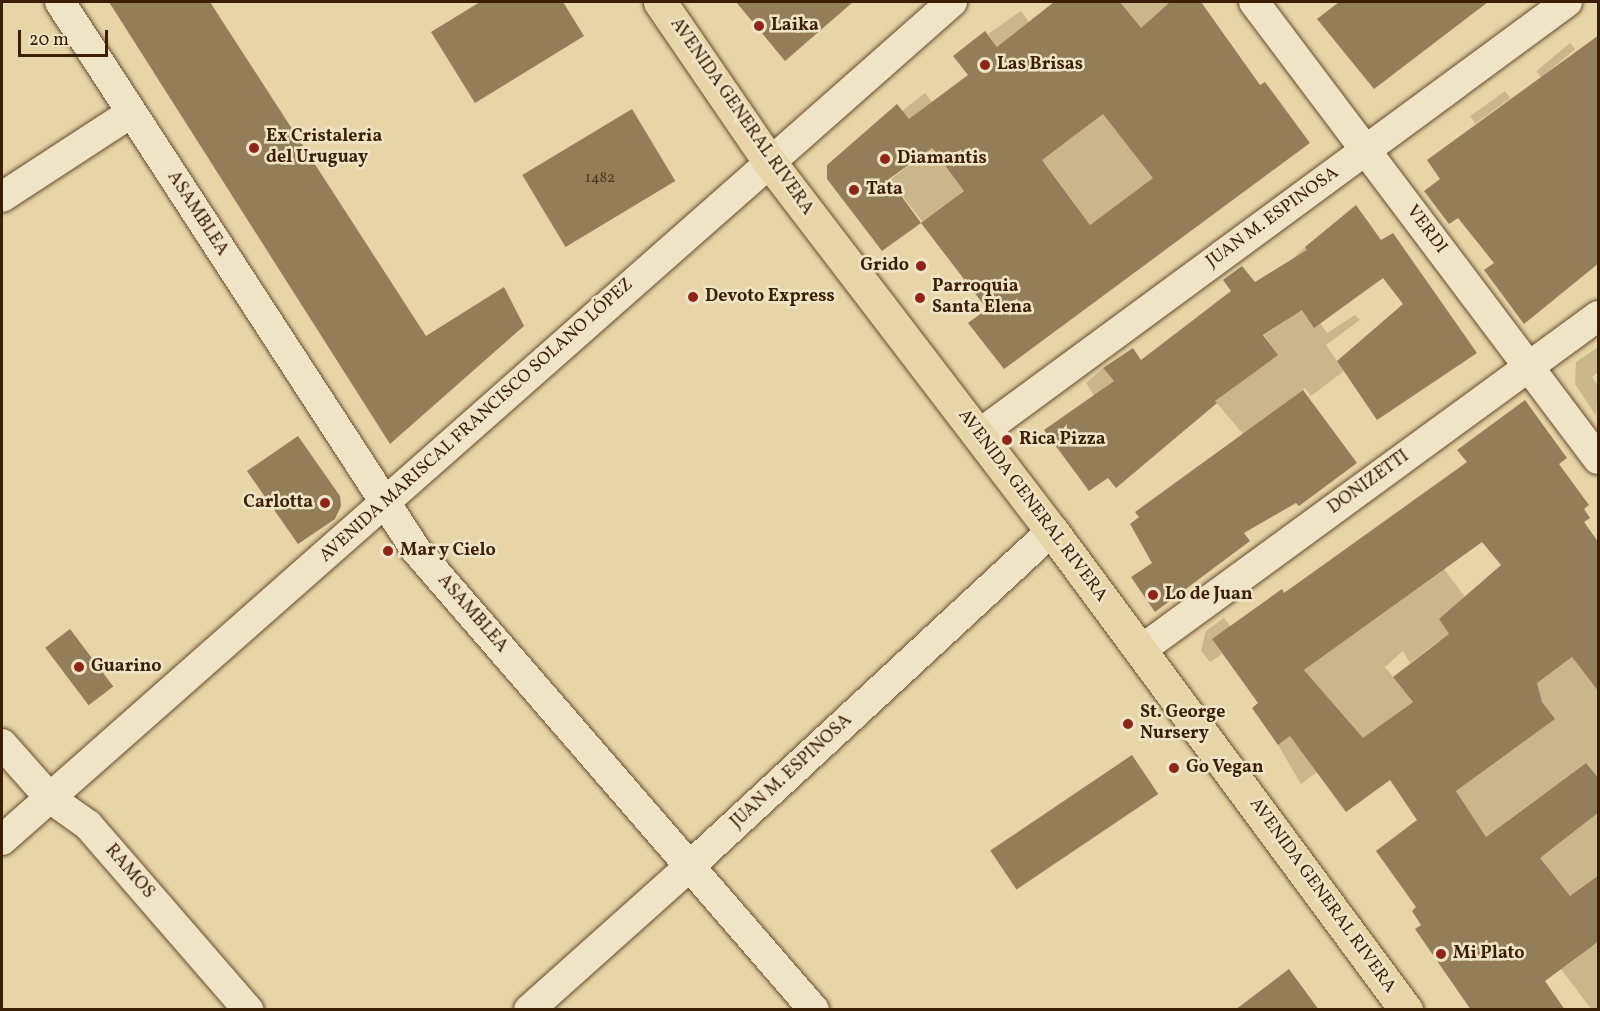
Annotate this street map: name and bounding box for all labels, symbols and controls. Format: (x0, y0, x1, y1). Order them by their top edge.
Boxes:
street label: AVENIDA GENERAL RIVERA (665, 14, 817, 220)
place label: Laika (771, 15, 819, 37)
scale bar (21, 18, 111, 56)
marker: Laika (752, 19, 766, 33)
text: 20 m (29, 28, 69, 53)
place label: Las Brisas (997, 54, 1083, 76)
marker: Las Brisas (978, 58, 992, 72)
place label: Ex Cristaleria del Uruguay (266, 127, 382, 170)
marker: Ex Cristaleria del Uruguay (247, 141, 261, 155)
place label: Diamantis (897, 148, 987, 170)
marker: Diamantis (878, 152, 892, 166)
street label: JUAN M. ESPINOSA (1203, 163, 1343, 273)
street label: ASAMBLEA (162, 168, 232, 260)
house number: 1482 (585, 170, 615, 188)
place label: Tata (866, 179, 903, 201)
marker: Tata (847, 183, 861, 197)
street label: VERDI (1401, 202, 1451, 258)
place label: Grido (860, 255, 909, 277)
marker: Grido (914, 259, 928, 273)
street label: AVENIDA MARISCAL FRANCISCO SOLANO LÓPEZ (316, 274, 638, 568)
place label: Parroquia Santa Elena (932, 277, 1032, 320)
place label: Devoto Express (705, 286, 835, 308)
marker: Devoto Express (686, 290, 700, 304)
marker: Parroquia Santa Elena (913, 291, 927, 305)
street label: AVENIDA GENERAL RIVERA (952, 405, 1112, 607)
place label: Rica Pizza (1019, 429, 1106, 451)
marker: Rica Pizza (1000, 433, 1014, 447)
street label: DONIZETTI (1324, 446, 1414, 520)
place label: Carlotta (243, 492, 313, 514)
marker: Carlotta (318, 496, 332, 510)
place label: Mar y Cielo (400, 540, 496, 562)
marker: Mar y Cielo (381, 544, 395, 558)
street label: ASAMBLEA (432, 570, 512, 658)
place label: Lo de Juan (1165, 584, 1253, 606)
marker: Lo de Juan (1146, 588, 1160, 602)
place label: Guarino (91, 656, 161, 678)
marker: Guarino (72, 660, 86, 674)
place label: St. George Nursery (1140, 703, 1225, 746)
street label: JUAN M. ESPINOSA (727, 710, 857, 834)
marker: St. George Nursery (1121, 717, 1135, 731)
place label: Go Vegan (1186, 757, 1264, 779)
marker: Go Vegan (1167, 761, 1181, 775)
street label: AVENIDA GENERAL RIVERA (1244, 794, 1400, 998)
street label: RAMOS (100, 840, 158, 904)
place label: Mi Plato (1453, 943, 1525, 965)
marker: Mi Plato (1434, 947, 1448, 961)

